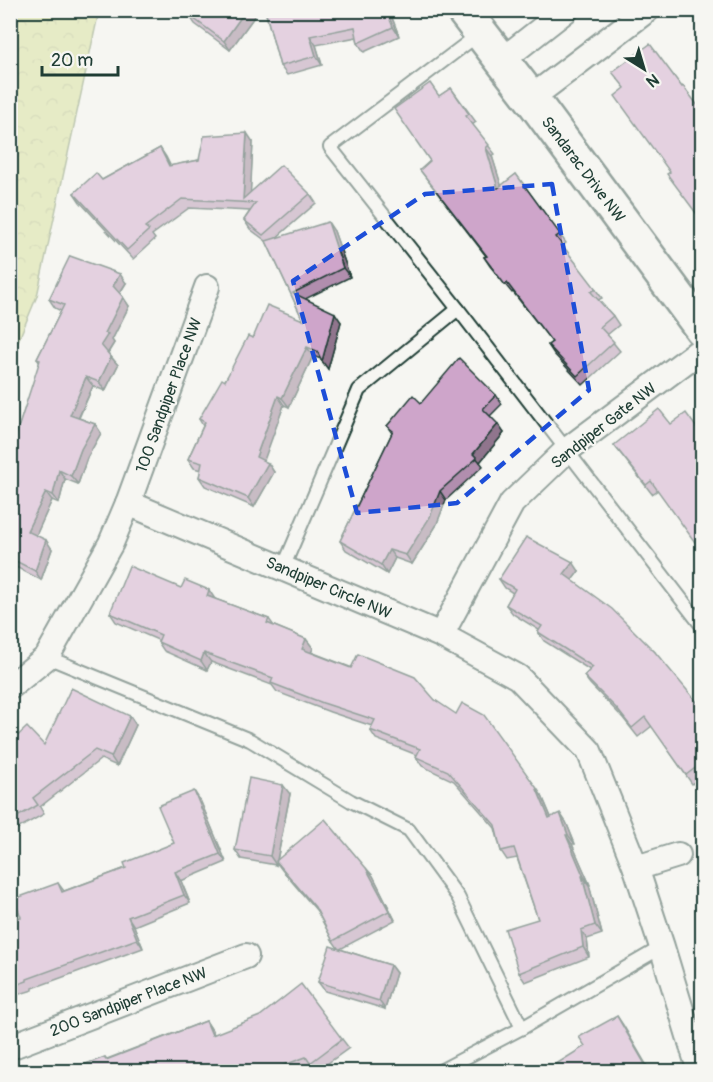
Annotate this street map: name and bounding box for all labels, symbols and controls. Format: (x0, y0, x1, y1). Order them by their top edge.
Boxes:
scale bar (42, 39, 118, 77)
north arrow (614, 39, 674, 99)
text: 20 m (51, 49, 93, 72)
text: N (642, 69, 663, 92)
street label: Sandarac Drive NW (537, 113, 630, 227)
street label: 100 Sandpiper Place NW (132, 315, 206, 476)
street label: Sandpiper Gate NW (547, 378, 660, 473)
street label: Sandpiper Circle NW (263, 552, 394, 623)
street label: 200 Sandpiper Place NW (47, 963, 210, 1041)

